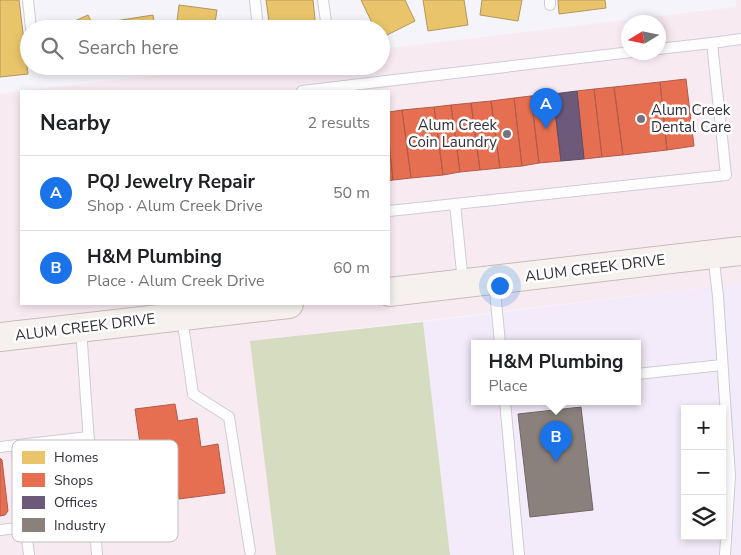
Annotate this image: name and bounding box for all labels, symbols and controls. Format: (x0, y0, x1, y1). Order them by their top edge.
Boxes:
north arrow (621, 15, 666, 60)
search box (20, 20, 390, 75)
icon: search (38, 34, 66, 62)
text: Search here (78, 35, 179, 61)
pin: A (530, 88, 562, 129)
place label: Alum Creek Dental Care (651, 100, 731, 137)
text: Nearby (40, 109, 110, 137)
text: 2 results (308, 112, 370, 134)
marker: Alum Creek Dental Care (635, 113, 647, 125)
place label: Alum Creek Coin Laundry (408, 115, 497, 152)
marker: Alum Creek Coin Laundry (501, 128, 513, 140)
text: PQJ Jewelry Repair (87, 169, 255, 195)
text: A (50, 182, 62, 204)
text: 50 m (333, 182, 370, 204)
text: Shop · Alum Creek Drive (87, 195, 263, 217)
text: H&M Plumbing (87, 244, 222, 270)
street label: ALUM CREEK DRIVE (524, 249, 666, 287)
text: B (50, 257, 62, 279)
text: 60 m (333, 257, 370, 279)
text: Place · Alum Creek Drive (87, 270, 265, 292)
your location (487, 273, 513, 299)
street label: ALUM CREEK DRIVE (14, 308, 156, 346)
popup (471, 340, 641, 405)
text: H&M Plumbing (488, 349, 624, 375)
text: Place (488, 375, 528, 397)
map controls (681, 405, 726, 540)
button: + (681, 405, 726, 450)
pin: B (540, 421, 572, 462)
legend (12, 440, 178, 542)
text: Homes (54, 448, 99, 467)
button: − (681, 450, 726, 495)
text: Shops (54, 471, 94, 490)
text: Offices (54, 493, 98, 512)
button: layers (681, 495, 726, 540)
text: Industry (54, 516, 107, 535)

